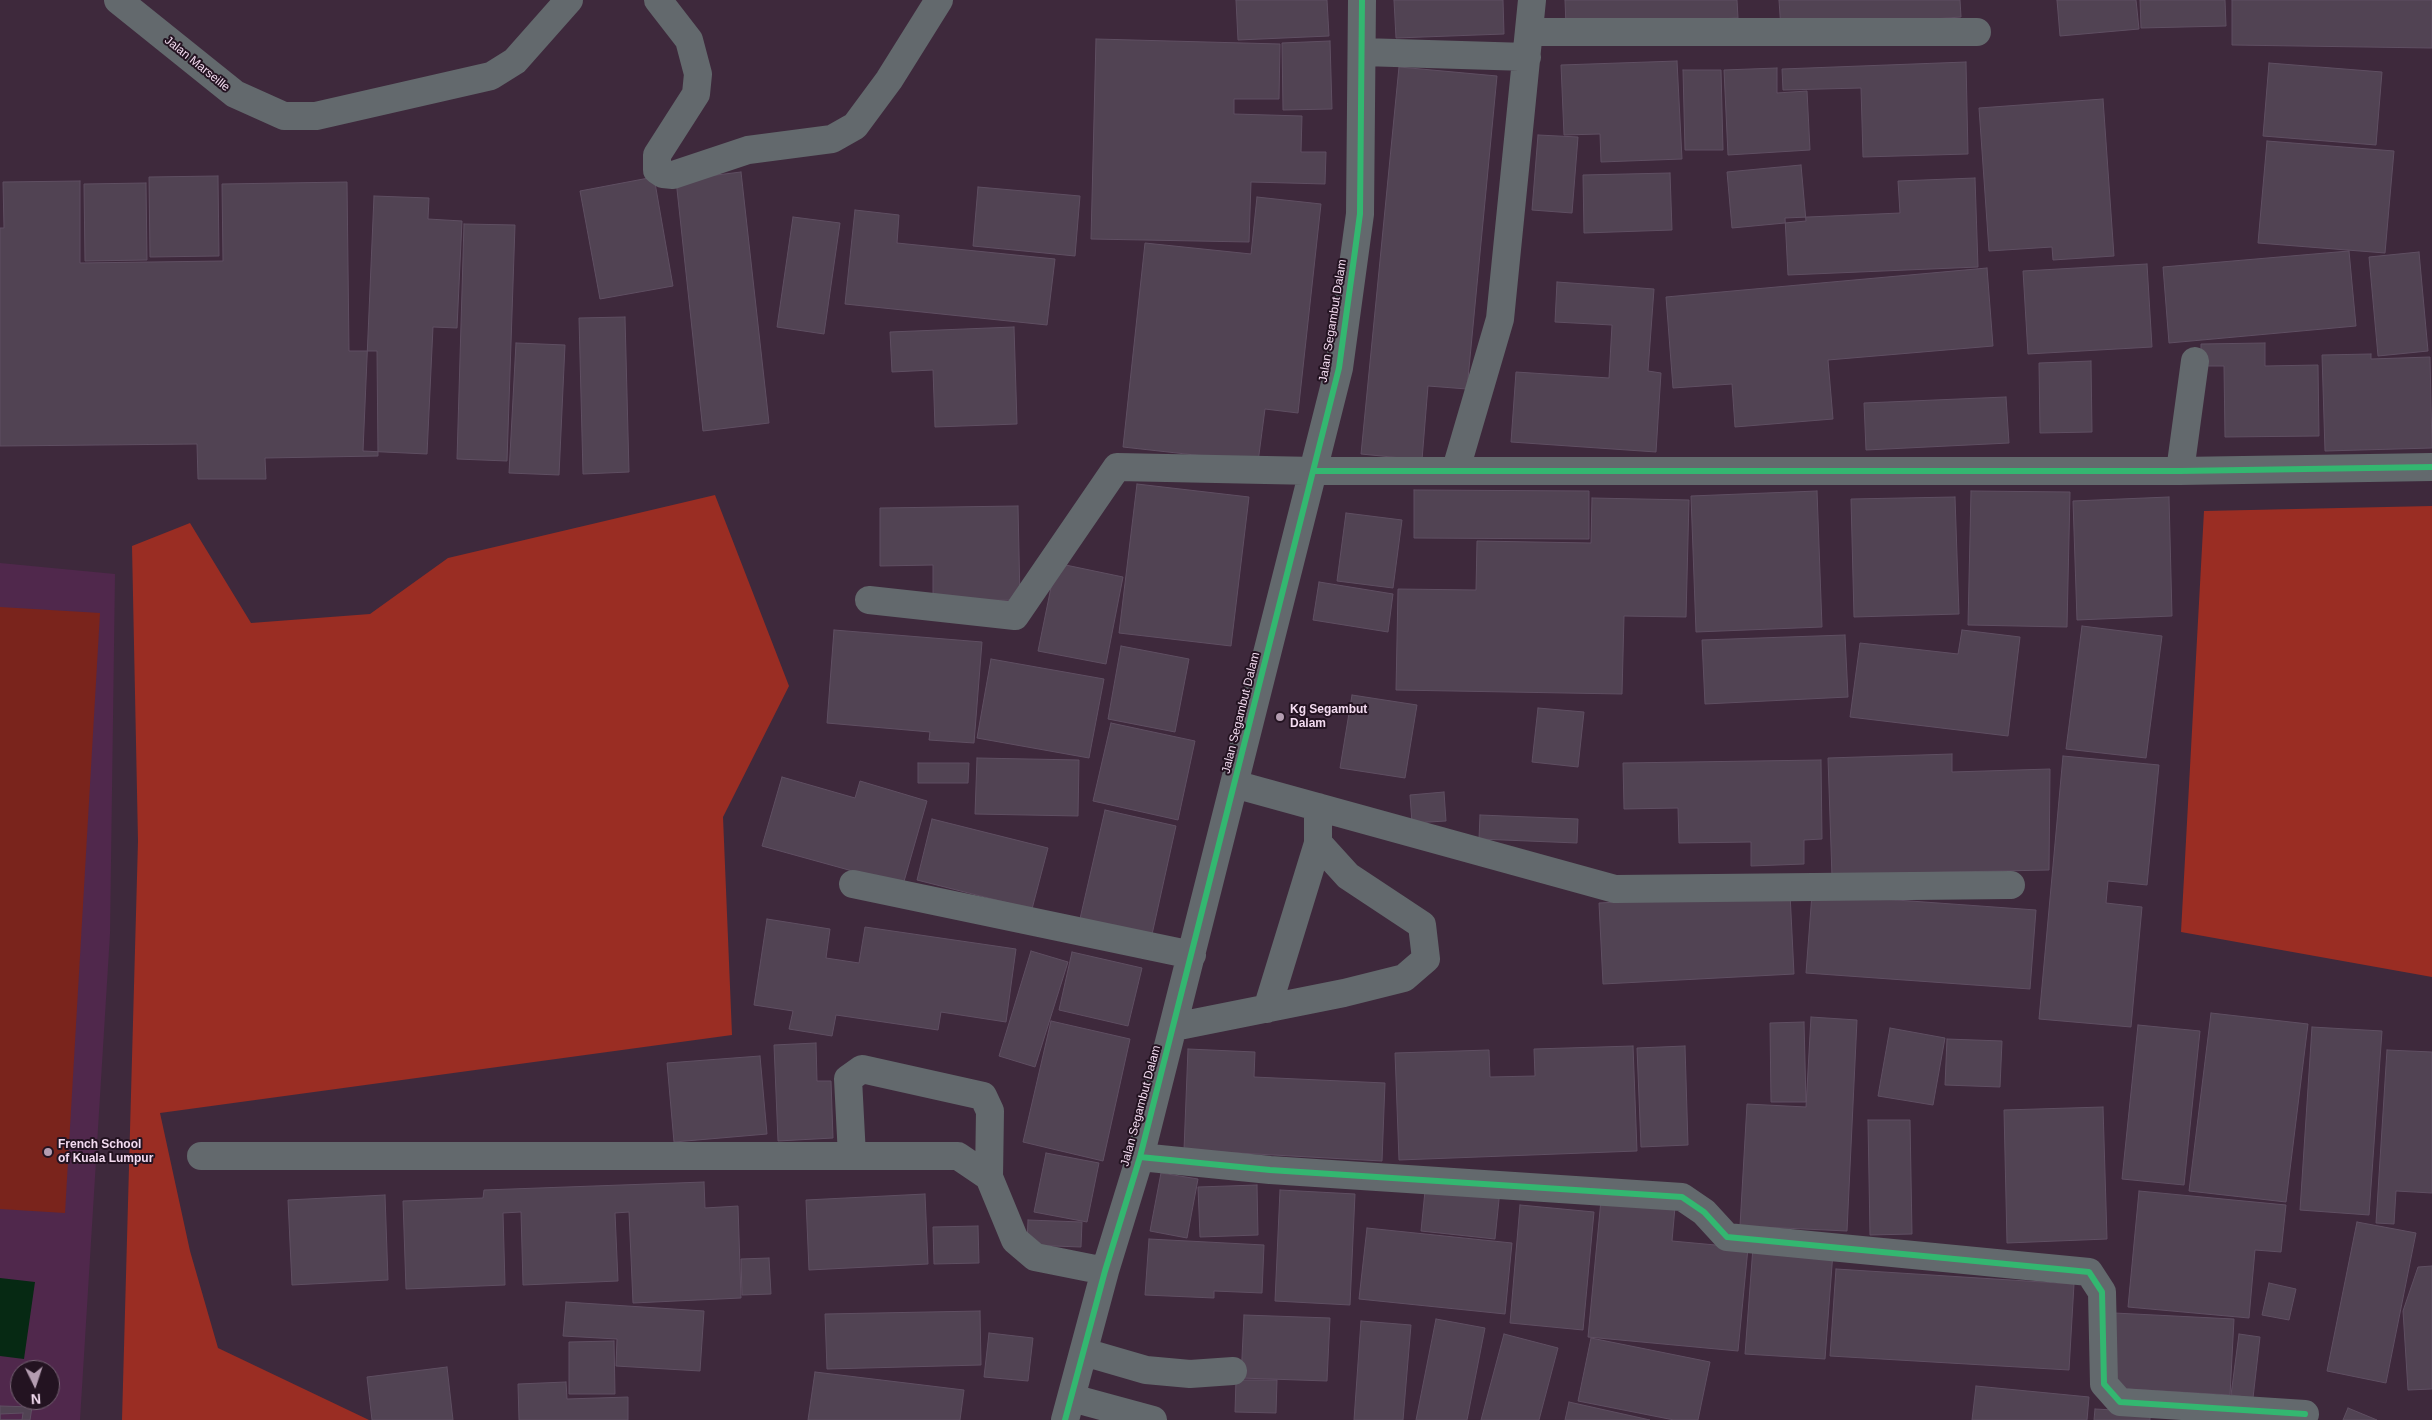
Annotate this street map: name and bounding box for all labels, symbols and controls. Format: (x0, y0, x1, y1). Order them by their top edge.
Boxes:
street label: Jalan Marseille (161, 33, 233, 95)
street label: Jalan Segambut Dalam (1316, 258, 1350, 384)
street label: Jalan Segambut Dalam (1219, 651, 1263, 775)
place label: Kg Segambut Dalam (1290, 703, 1367, 731)
marker: Kg Segambut Dalam (1274, 711, 1286, 723)
street label: Jalan Segambut Dalam (1118, 1044, 1164, 1168)
place label: French School of Kuala Lumpur (58, 1138, 153, 1166)
marker: French School of Kuala Lumpur (42, 1146, 54, 1158)
north arrow (10, 1360, 60, 1410)
text: N (30, 1391, 42, 1407)

